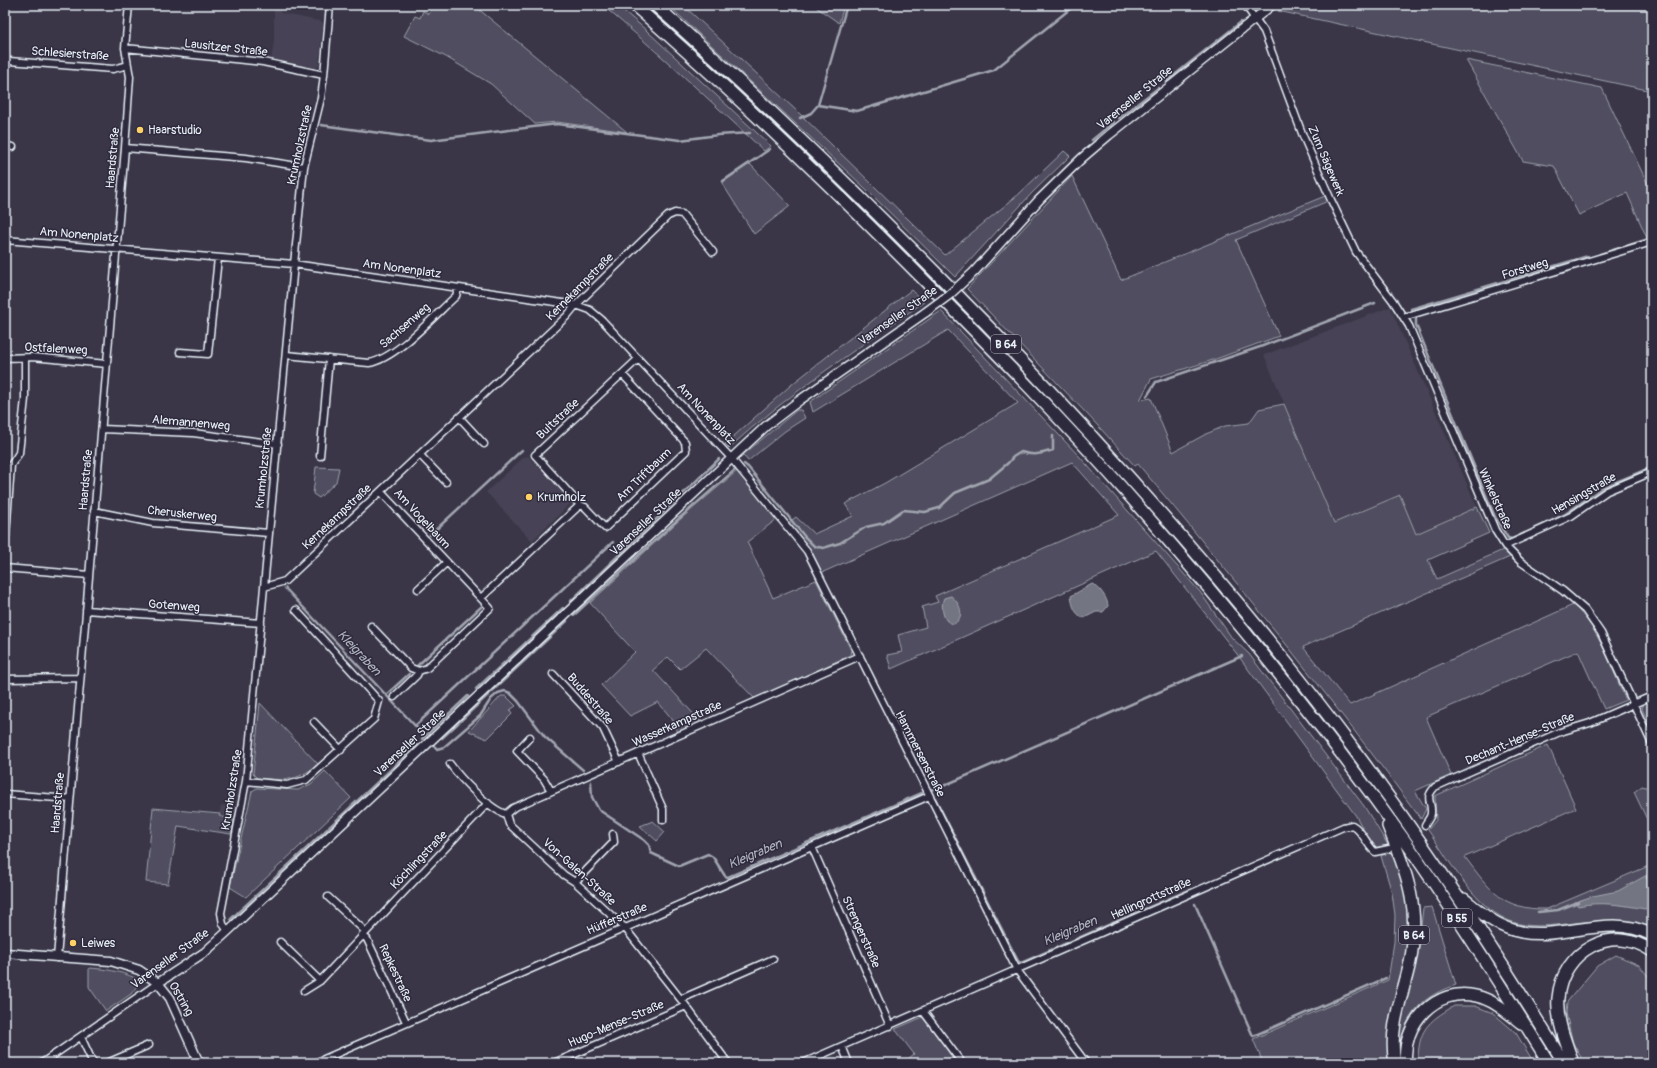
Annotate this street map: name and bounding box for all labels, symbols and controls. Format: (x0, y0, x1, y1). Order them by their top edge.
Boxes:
street label: Lausitzer Straße (184, 36, 268, 60)
street label: Schlesierstraße (31, 44, 109, 64)
street label: Varenseller Straße (1094, 63, 1176, 133)
street label: Krumholzstraße (284, 103, 316, 186)
place label: Haarstudio (148, 123, 202, 138)
street label: Zum Sägewerk (1304, 124, 1348, 198)
marker: Haarstudio (135, 125, 145, 135)
street label: Haardstraße (103, 127, 123, 189)
street label: Am Nonenplatz (39, 224, 119, 246)
street label: Kernekampstraße (543, 250, 617, 324)
street label: Forstweg (1500, 255, 1550, 283)
street label: Am Nonenplatz (362, 256, 442, 282)
street label: Varenseller Straße (856, 283, 940, 349)
street label: Sachsenweg (377, 300, 433, 352)
road number: B 64 (991, 335, 1021, 353)
street label: Ostfalenweg (24, 340, 88, 358)
street label: Am Nonenplatz (673, 380, 739, 448)
street label: Bultstraße (533, 395, 583, 443)
street label: Alemannenweg (151, 412, 231, 434)
street label: Krumholzstraße (252, 427, 276, 509)
street label: Am Triftbaum (613, 445, 675, 505)
street label: Haardstraße (76, 449, 96, 511)
street label: Winkelstraße (1475, 466, 1515, 532)
street label: Hensingstraße (1549, 469, 1619, 519)
street label: Kernekampstraße (299, 481, 375, 553)
street label: Varenseller Straße (607, 485, 685, 559)
street label: Am Vogelbaum (390, 486, 454, 552)
place label: Krumholz (537, 490, 586, 505)
marker: Krumholz (524, 492, 534, 502)
street label: Cheruskerweg (146, 503, 218, 525)
street label: Gotenweg (148, 597, 200, 615)
water label: Kleigraben (334, 627, 385, 680)
street label: Buddestraße (564, 670, 616, 728)
street label: Wasserkampstraße (630, 698, 724, 750)
street label: Varenseller Straße (371, 706, 449, 780)
street label: Hammersenstraße (892, 708, 948, 800)
street label: Dechant-Hense-Straße (1463, 709, 1577, 769)
street label: Krumholzstraße (218, 748, 246, 831)
street label: Haardstraße (48, 772, 68, 834)
street label: Köchlingstraße (387, 827, 451, 892)
street label: Von-Galen-Straße (539, 835, 619, 909)
water label: Kleigraben (726, 835, 785, 872)
street label: Hellingrottstraße (1109, 875, 1194, 923)
street label: Strengerstraße (838, 894, 884, 970)
street label: Hüfferstraße (584, 899, 650, 938)
road number: B 55 (1442, 909, 1472, 927)
water label: Kleigraben (1041, 912, 1100, 949)
street label: Varenseller Straße (128, 926, 212, 992)
road number: B 64 (1399, 926, 1429, 944)
place label: Leiwes (81, 936, 116, 951)
marker: Leiwes (68, 938, 78, 948)
street label: Repkestraße (375, 942, 415, 1004)
street label: Ostring (165, 979, 197, 1019)
street label: Hugo-Mense-Straße (566, 997, 666, 1051)

